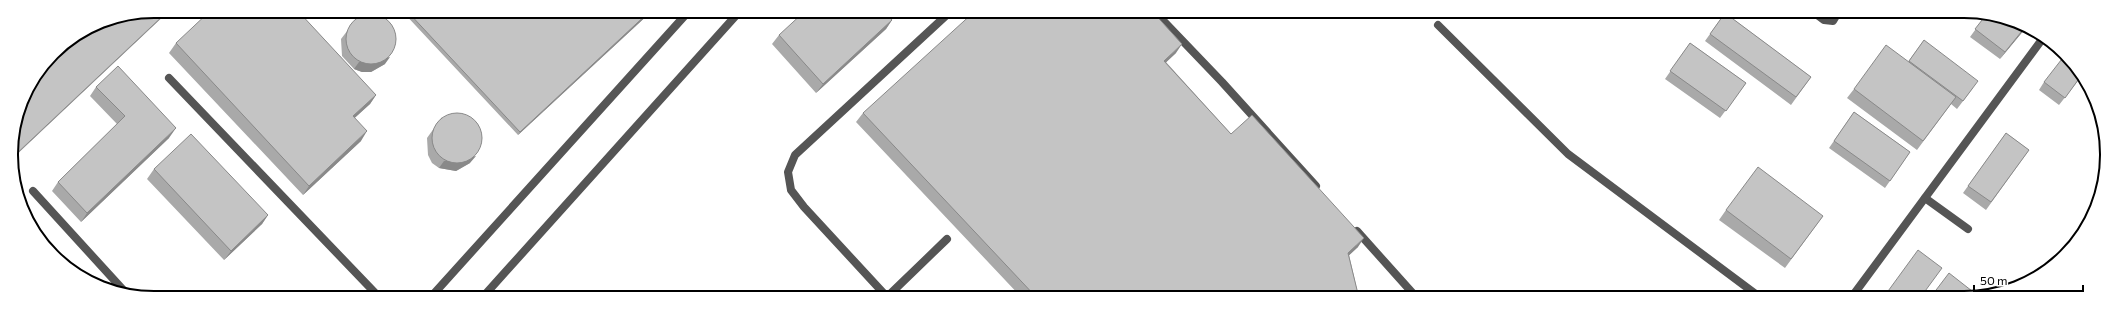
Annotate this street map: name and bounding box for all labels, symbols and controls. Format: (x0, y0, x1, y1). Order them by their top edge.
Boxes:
scale bar (1974, 267, 2083, 293)
text: 50 m (1980, 273, 2008, 287)

